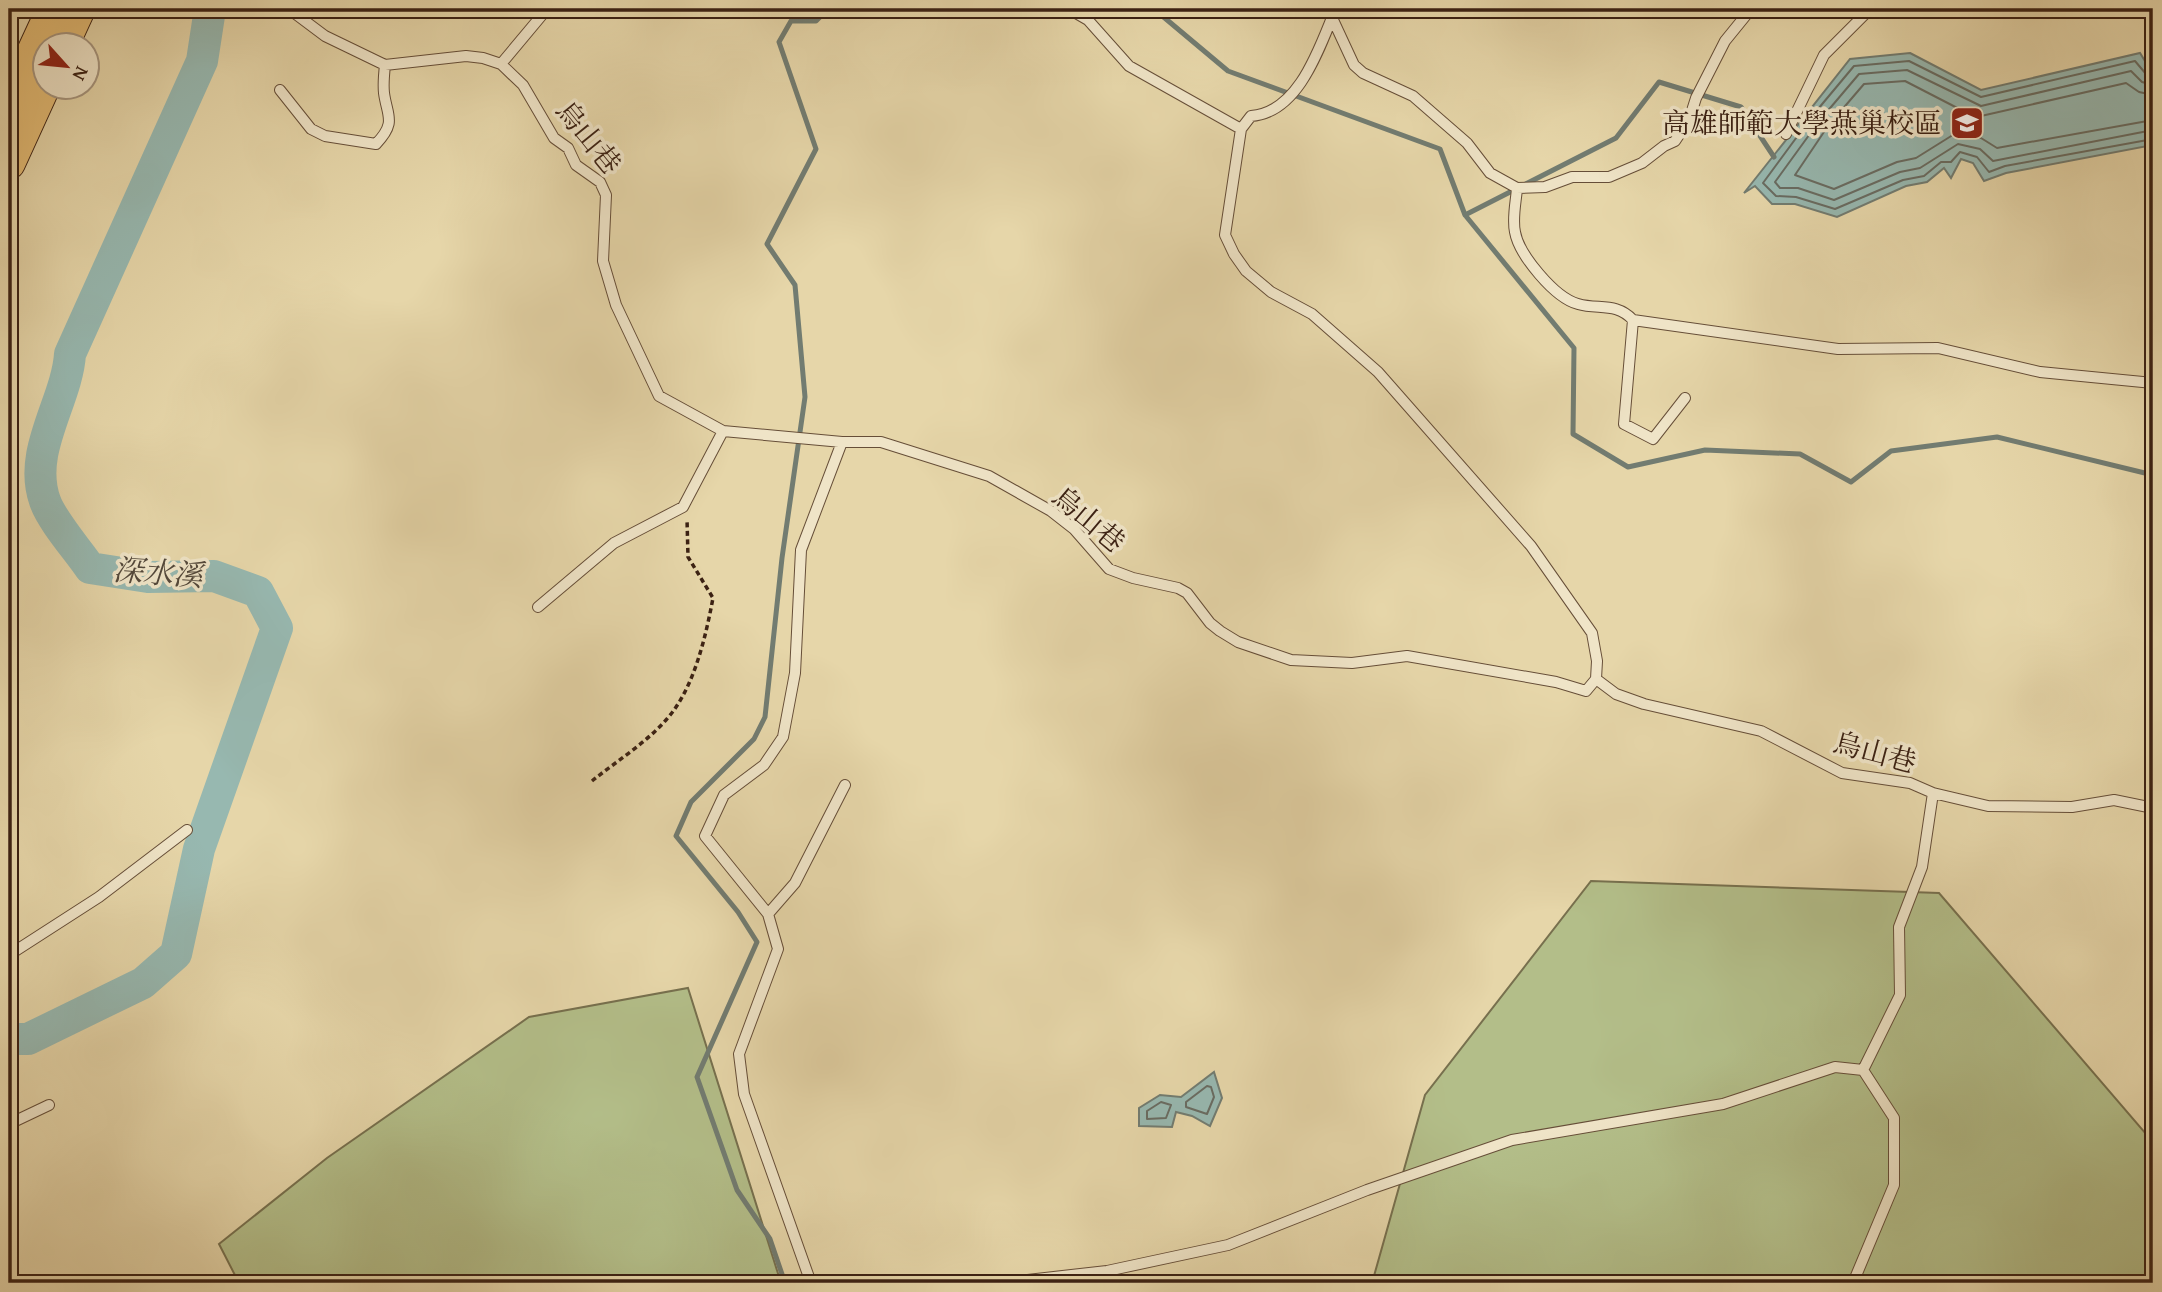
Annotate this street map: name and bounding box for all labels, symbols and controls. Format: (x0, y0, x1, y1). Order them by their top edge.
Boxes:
north arrow (32, 32, 102, 102)
text: N (66, 62, 97, 86)
street label: 烏山巷 (547, 91, 632, 182)
place label: 高雄師範大學燕巢校區 (1662, 102, 1942, 143)
school or university icon: 高雄師範大學燕巢校區 (1948, 104, 1986, 142)
street label: 烏山巷 (1044, 476, 1135, 561)
water label: 深水溪 (112, 547, 207, 597)
street label: 烏山巷 (1829, 721, 1921, 782)

